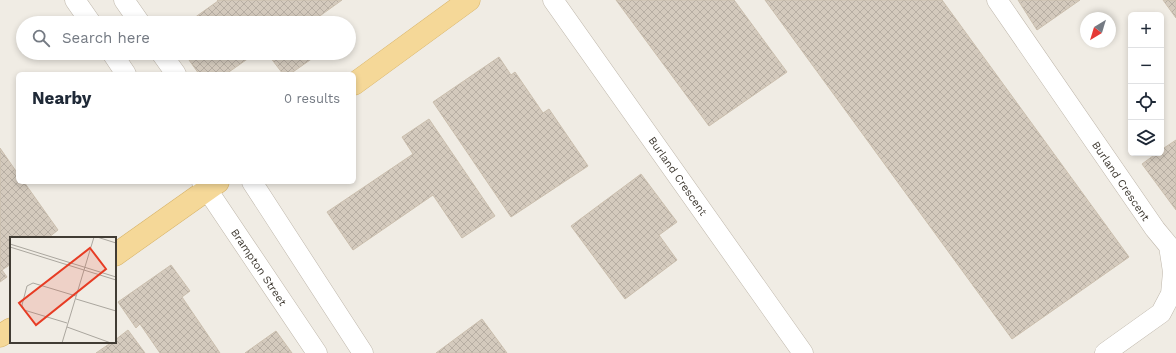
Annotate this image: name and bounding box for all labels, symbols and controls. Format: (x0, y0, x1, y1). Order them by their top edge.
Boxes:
north arrow (1080, 12, 1116, 48)
map controls (1128, 12, 1164, 156)
button: + (1128, 12, 1164, 48)
search box (16, 16, 356, 60)
icon: search (30, 27, 52, 49)
text: Search here (62, 29, 150, 47)
button: − (1128, 48, 1164, 84)
button: locate (1128, 84, 1164, 120)
text: Nearby (32, 88, 91, 108)
text: 0 results (284, 91, 340, 106)
button: layers (1128, 120, 1164, 156)
street label: Burland Crescent (645, 134, 710, 219)
street label: Burland Crescent (1089, 139, 1152, 224)
street label: Brampton Street (228, 226, 289, 309)
inset map (10, 237, 116, 343)

